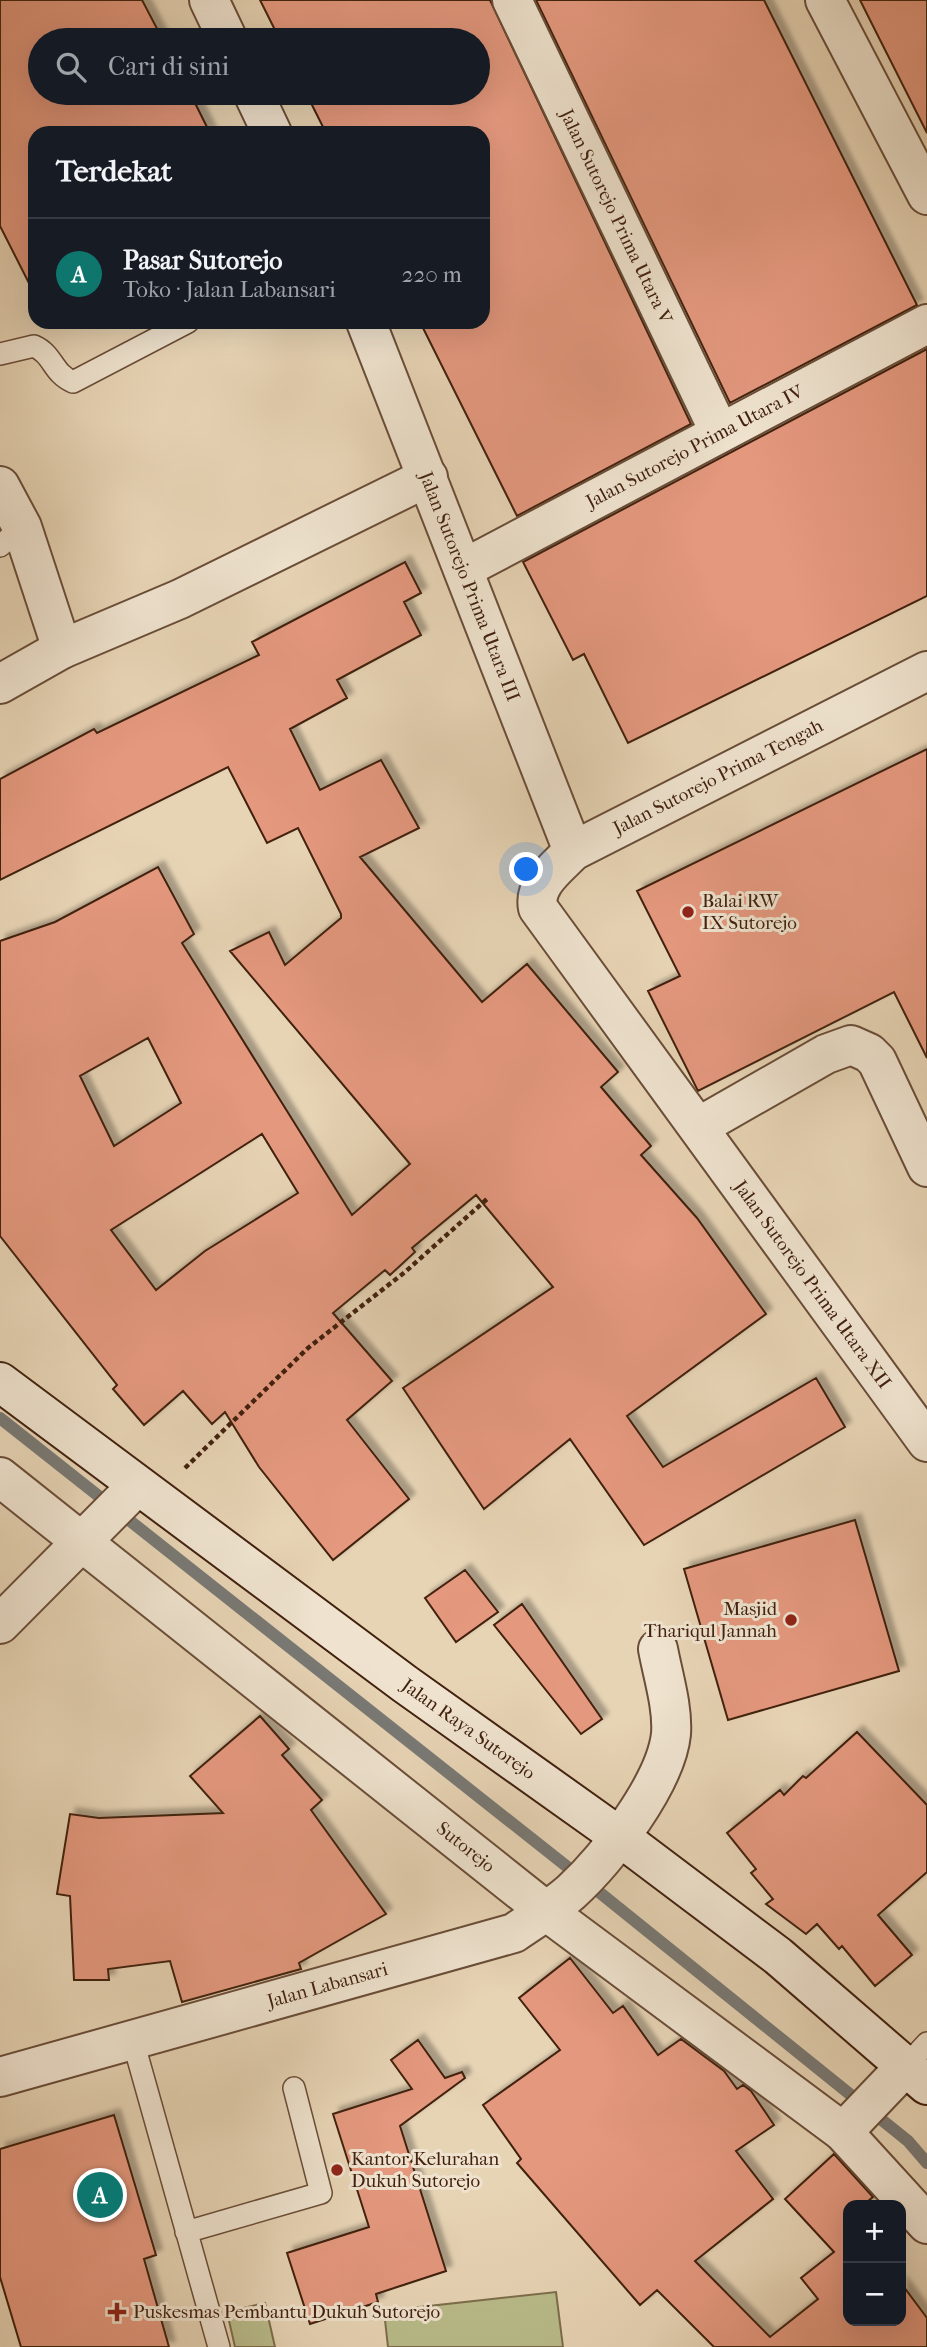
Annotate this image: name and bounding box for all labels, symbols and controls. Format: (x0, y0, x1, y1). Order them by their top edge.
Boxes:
search box (28, 28, 490, 105)
icon: search (52, 48, 90, 86)
text: Cari di sini (108, 51, 229, 82)
street label: Jalan Sutorejo Prima Utara V (554, 104, 677, 328)
text: Terdekat (56, 154, 172, 189)
text: Pasar Sutorejo (123, 245, 282, 276)
text: A (72, 261, 86, 288)
text: 220 m (402, 261, 462, 288)
text: Toko · Jalan Labansari (123, 276, 336, 303)
street label: Jalan Sutorejo Prima Utara IV (581, 380, 808, 514)
street label: Jalan Sutorejo Prima Utara III (414, 467, 524, 704)
street label: Jalan Sutorejo Prima Tengah (608, 714, 827, 840)
your location (509, 852, 543, 886)
place label: Balai RW IX Sutorejo (702, 890, 797, 934)
marker: Balai RW IX Sutorejo (680, 904, 696, 920)
street label: Jalan Sutorejo Prima Utara XII (728, 1175, 896, 1393)
place label: Masjid Thariqul Jannah (644, 1598, 778, 1642)
marker: Masjid Thariqul Jannah (783, 1612, 799, 1628)
street label: Jalan Raya Sutorejo (396, 1673, 540, 1784)
street label: Sutorejo (432, 1817, 500, 1877)
street label: Jalan Labansari (263, 1958, 391, 2013)
place label: Kantor Kelurahan Dukuh Sutorejo (351, 2148, 499, 2192)
marker: Kantor Kelurahan Dukuh Sutorejo (329, 2162, 345, 2178)
pin: A (77, 2169, 123, 2221)
map controls (843, 2200, 906, 2326)
button: + (843, 2200, 906, 2263)
button: − (843, 2263, 906, 2326)
place label: Puskesmas Pembantu Dukuh Sutorejo (133, 2301, 441, 2323)
marker: Puskesmas Pembantu Dukuh Sutorejo (107, 2302, 127, 2322)

